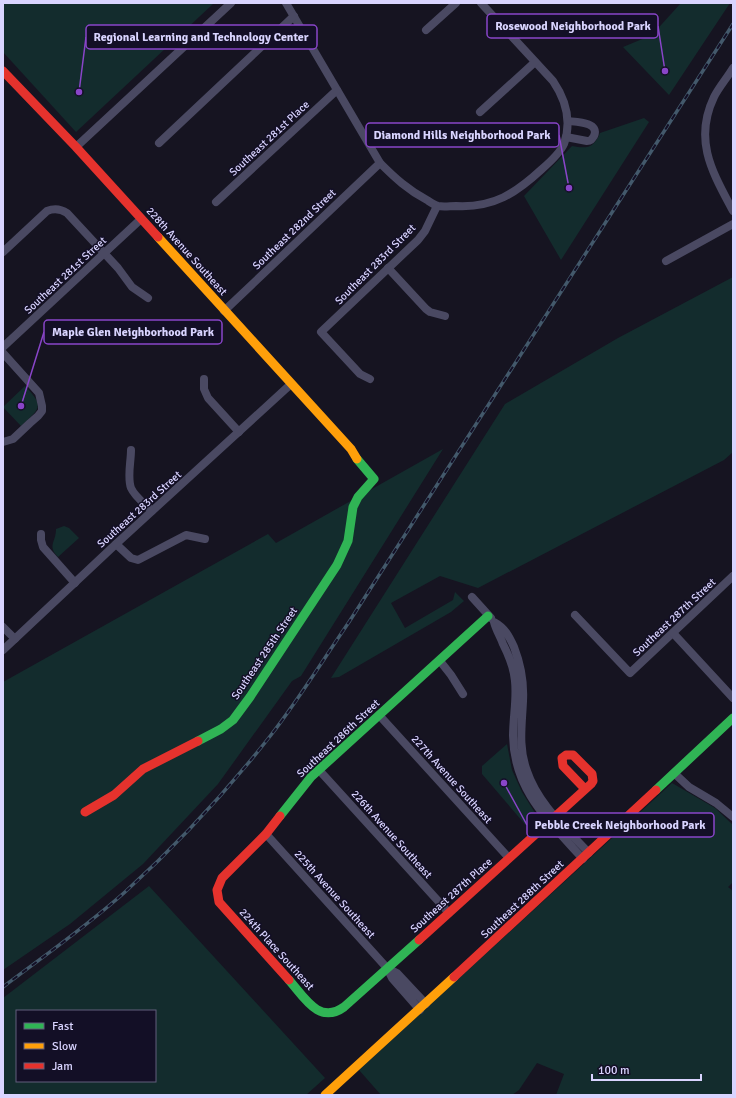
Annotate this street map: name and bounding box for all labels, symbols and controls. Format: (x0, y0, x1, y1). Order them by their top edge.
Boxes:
callout: Rosewood Neighborhood Park (487, 14, 658, 38)
text: Rosewood Neighborhood Park (495, 19, 652, 34)
callout: Regional Learning and Technology Center (86, 25, 317, 49)
text: Regional Learning and Technology Center (93, 30, 309, 45)
street label: Southeast 281st Place (227, 98, 312, 179)
callout: Diamond Hills Neighborhood Park (366, 123, 559, 147)
text: Diamond Hills Neighborhood Park (374, 128, 551, 143)
street label: Southeast 282nd Street (250, 186, 339, 272)
street label: 228th Avenue Southeast (144, 204, 230, 298)
street label: Southeast 283rd Street (332, 221, 418, 307)
street label: Southeast 281st Street (22, 234, 109, 317)
callout: Maple Glen Neighborhood Park (44, 320, 222, 344)
text: Maple Glen Neighborhood Park (52, 325, 215, 340)
street label: Southeast 283rd Street (95, 468, 184, 551)
street label: Southeast 287th Street (630, 575, 719, 659)
street label: Southeast 285th Street (229, 605, 300, 702)
street label: Southeast 286th Street (294, 696, 383, 780)
street label: 227th Avenue Southeast (409, 732, 495, 826)
street label: 226th Avenue Southeast (349, 787, 435, 881)
callout: Pebble Creek Neighborhood Park (527, 813, 714, 837)
text: Pebble Creek Neighborhood Park (534, 818, 706, 833)
street label: 225th Avenue Southeast (292, 847, 378, 941)
street label: Southeast 287th Place (408, 855, 495, 936)
street label: Southeast 288th Street (478, 857, 567, 941)
street label: 224th Place Southeast (236, 906, 317, 993)
legend (16, 1010, 156, 1082)
text: Fast (52, 1019, 73, 1034)
text: Slow (52, 1039, 77, 1054)
scale bar (592, 1056, 701, 1082)
text: Jam (52, 1059, 73, 1074)
text: 100 m (598, 1063, 630, 1078)

